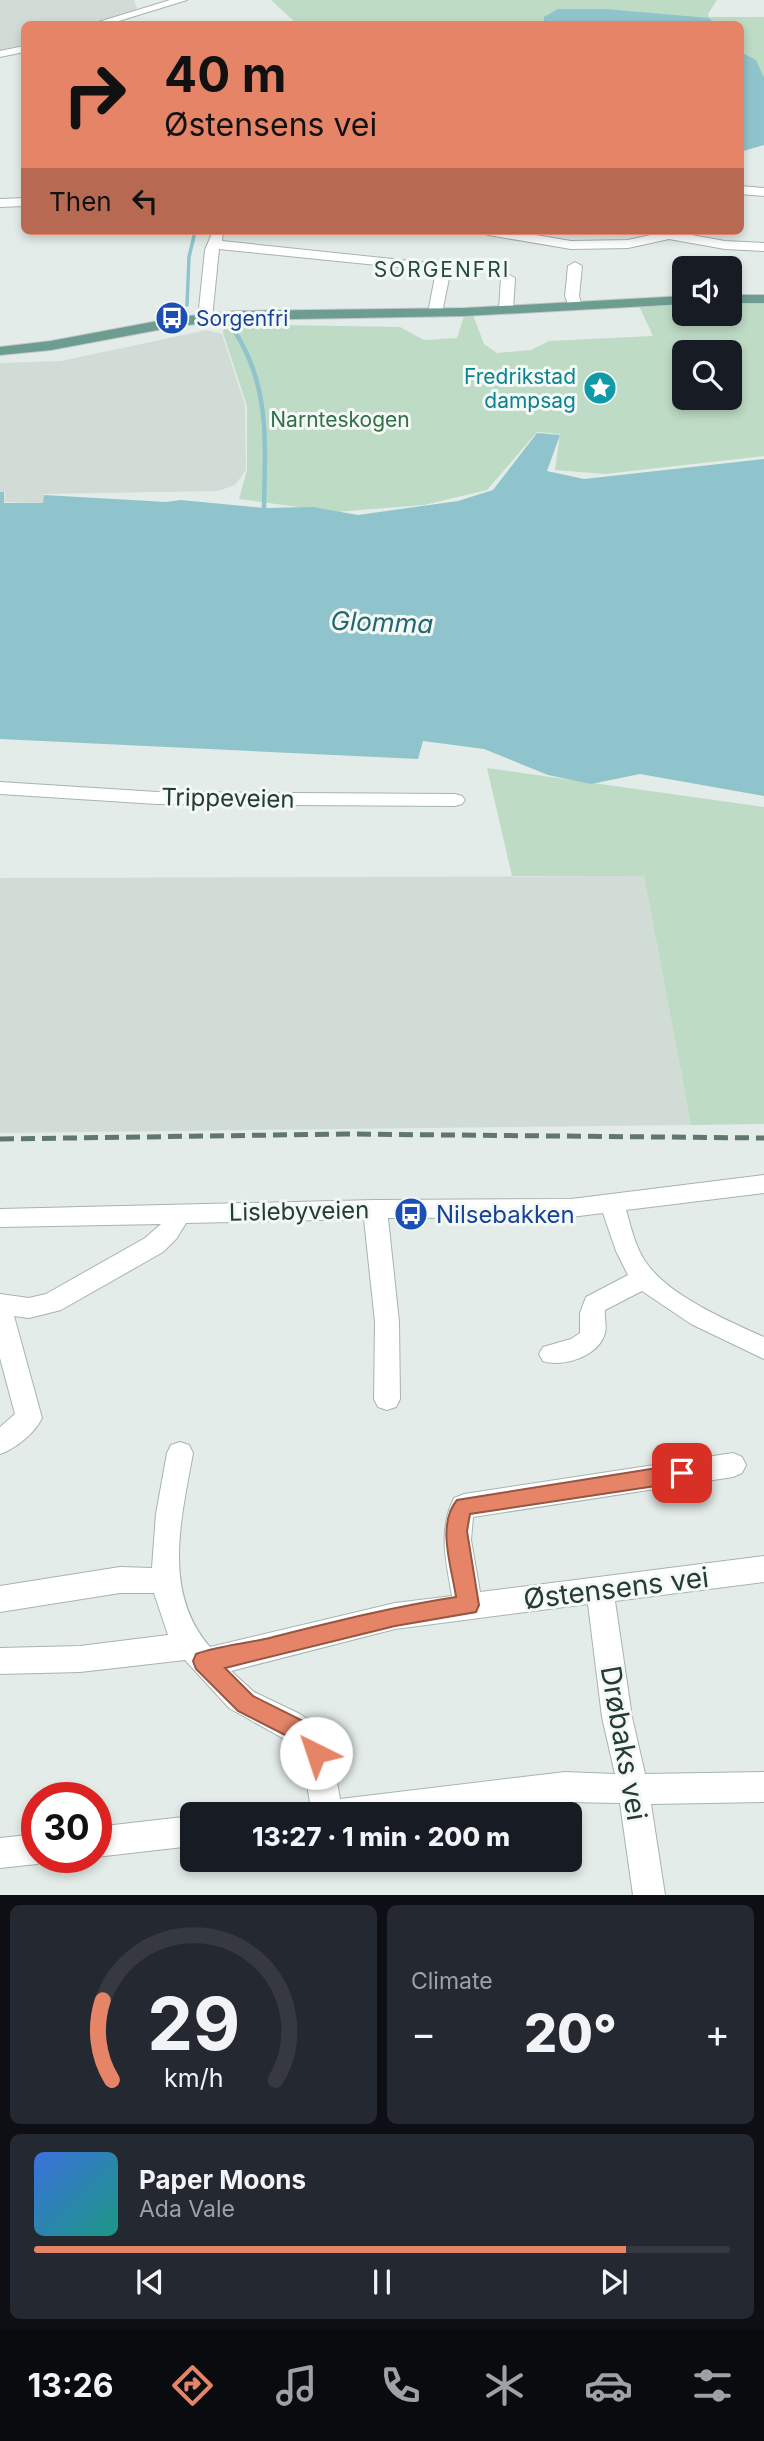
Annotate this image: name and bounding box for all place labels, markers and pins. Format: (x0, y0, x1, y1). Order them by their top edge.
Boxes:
bus stop icon: Sorgenfri (153, 299, 191, 337)
place label: Sorgenfri (196, 306, 288, 331)
place label: Fredrikstad dampsag (464, 364, 576, 413)
place icon: Fredrikstad dampsag (581, 369, 619, 407)
bus stop icon: Nilsebakken (392, 1195, 430, 1233)
place label: Nilsebakken (436, 1200, 575, 1229)
pin (652, 1443, 712, 1503)

